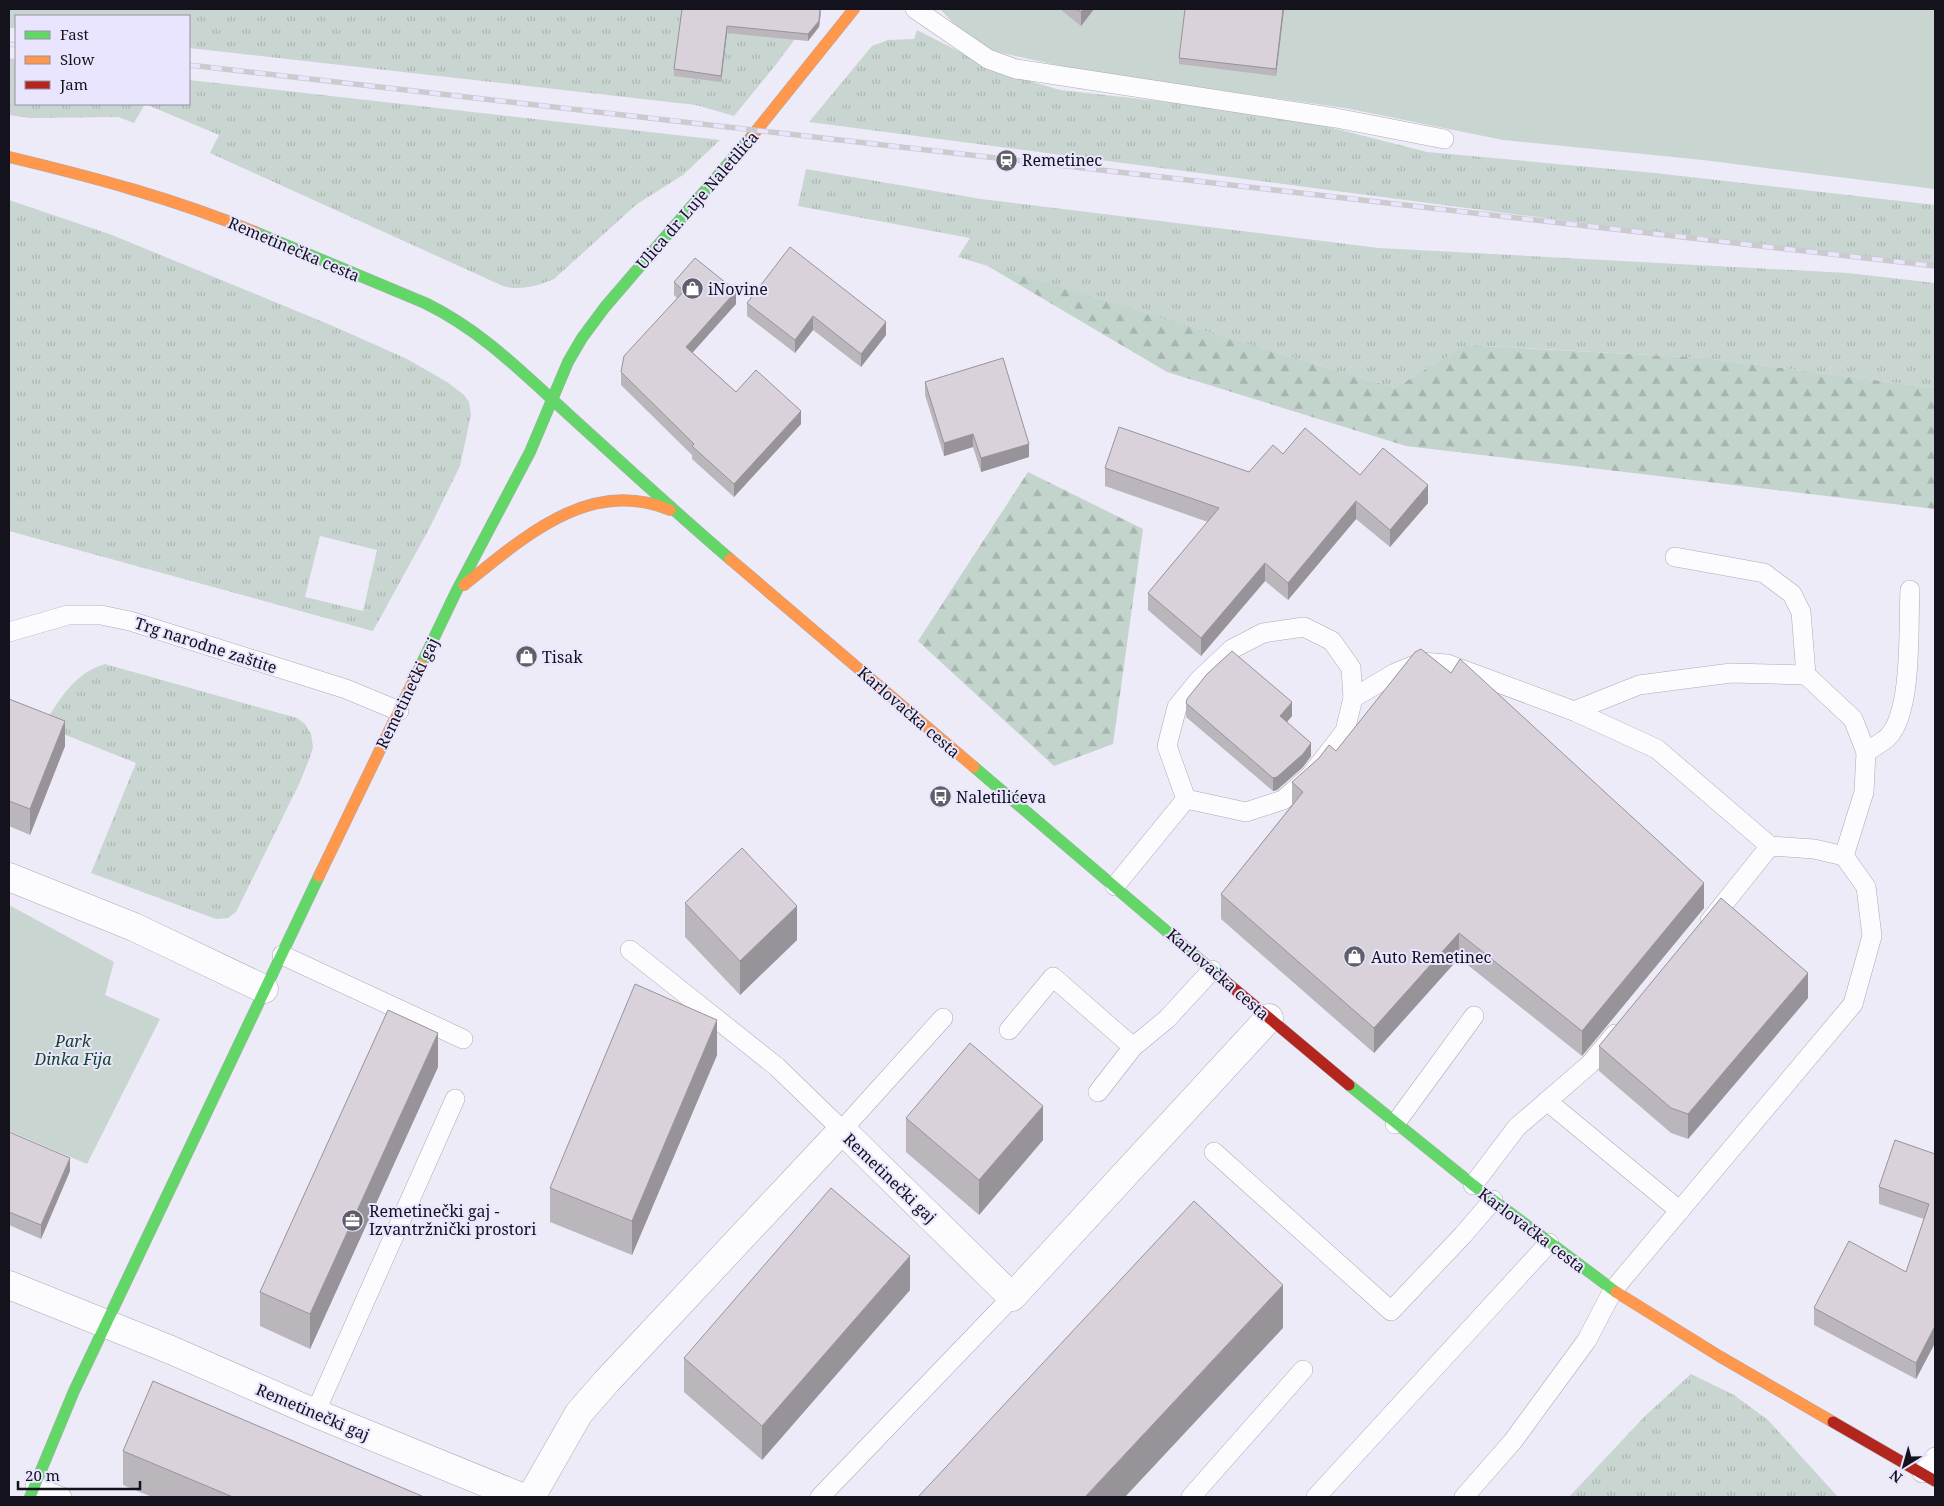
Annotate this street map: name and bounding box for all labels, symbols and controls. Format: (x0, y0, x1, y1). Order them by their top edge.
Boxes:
legend (15, 15, 190, 105)
text: Fast (60, 24, 89, 44)
text: Slow (60, 49, 94, 69)
text: Jam (59, 74, 88, 94)
street label: Ulica dr. Luje Naletilića (631, 126, 763, 274)
station icon: Remetinec (994, 148, 1018, 172)
place label: Remetinec (1022, 149, 1102, 171)
street label: Remetinečka cesta (225, 211, 363, 287)
shop icon: iNovine (680, 277, 704, 301)
place label: iNovine (708, 278, 768, 300)
street label: Trg narodne zaštite (132, 612, 280, 678)
street label: Remetinečki gaj (371, 634, 443, 752)
shop icon: Tisak (514, 645, 538, 669)
place label: Tisak (542, 646, 583, 668)
street label: Karlovačka cesta (853, 661, 965, 763)
bus stop icon: Naletilićeva (928, 785, 952, 809)
place label: Naletilićeva (956, 786, 1046, 808)
street label: Karlovačka cesta (1162, 923, 1274, 1025)
shop icon: Auto Remetinec (1343, 945, 1367, 969)
place label: Auto Remetinec (1371, 946, 1492, 968)
park label: Park Dinka Fija (34, 1030, 112, 1070)
street label: Remetinečki gaj (839, 1128, 941, 1228)
street label: Karlovačka cesta (1474, 1182, 1590, 1278)
place label: Remetinečki gaj - Izvantržnički prostori (369, 1200, 536, 1240)
office icon: Remetinečki gaj - Izvantržnički prostori (341, 1208, 365, 1232)
street label: Remetinečki gaj (253, 1378, 373, 1446)
north arrow (1879, 1441, 1929, 1491)
scale bar (18, 1458, 140, 1490)
text: 20 m (25, 1465, 60, 1485)
text: N (1886, 1466, 1906, 1488)

